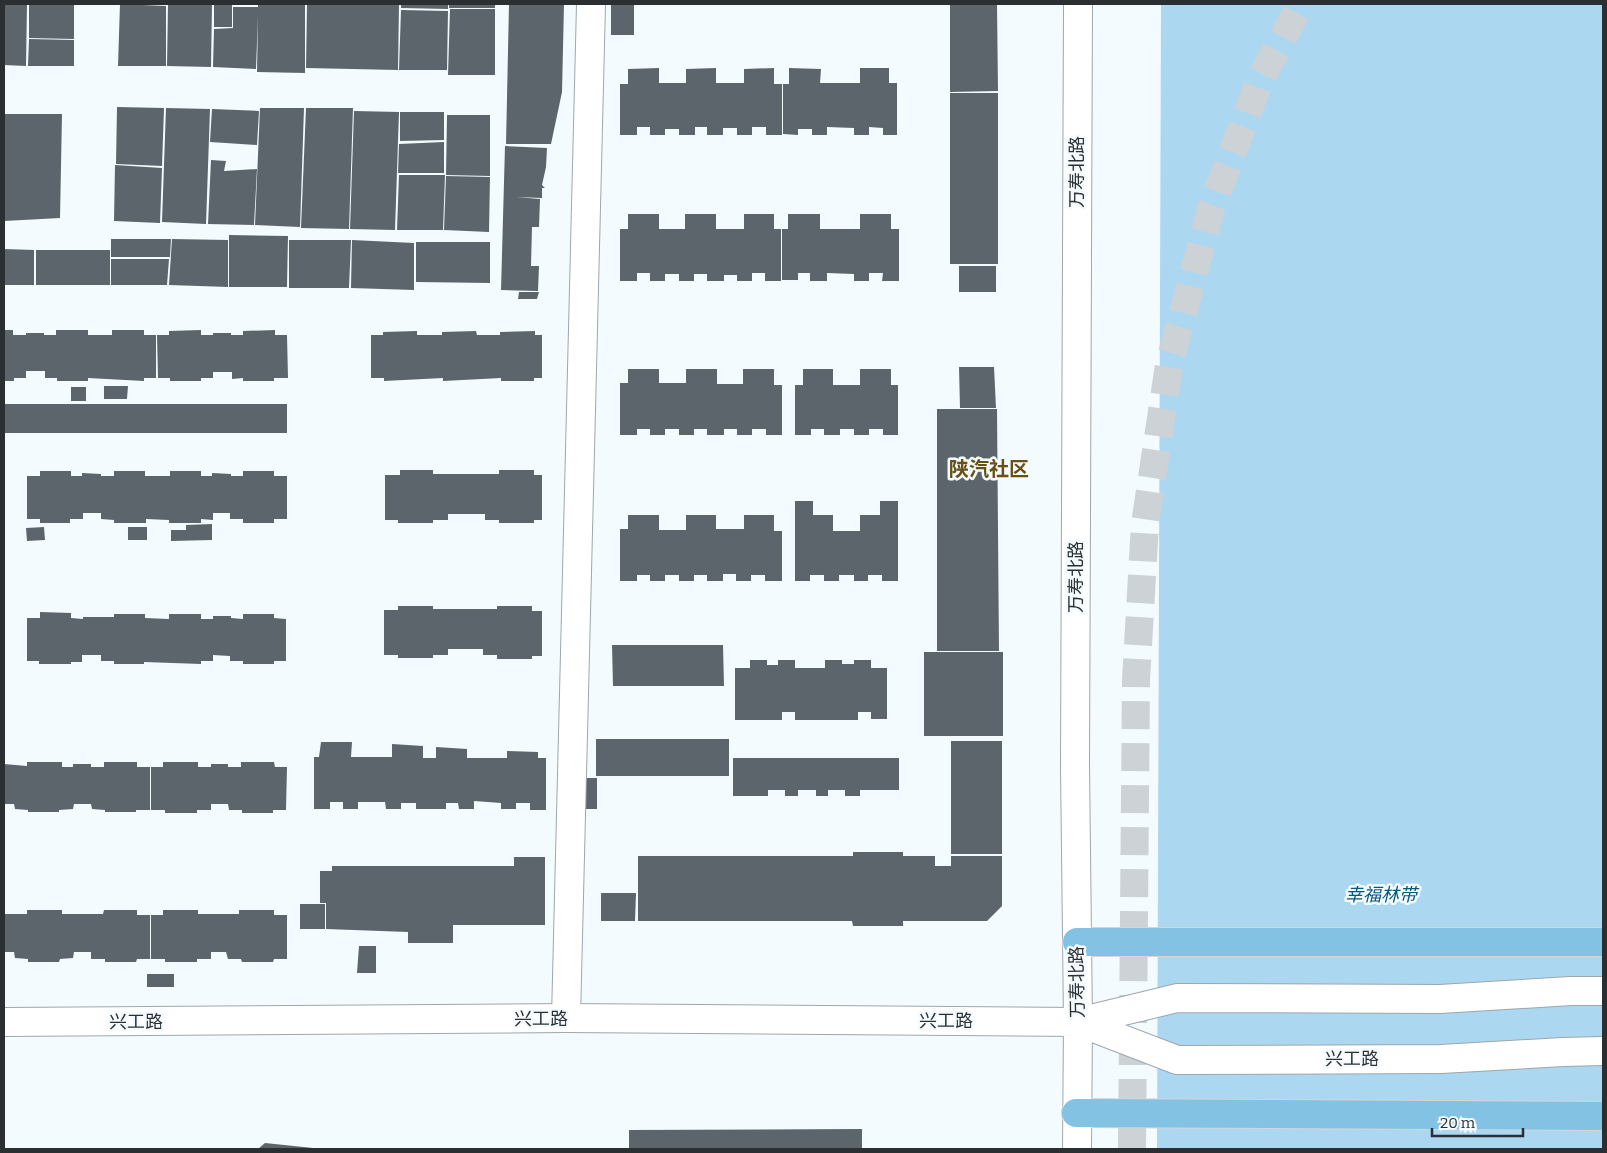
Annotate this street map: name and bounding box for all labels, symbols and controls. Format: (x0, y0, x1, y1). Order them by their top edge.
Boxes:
street label: 万寿北路 (1066, 136, 1088, 208)
district label: 陕汽社区 (949, 457, 1029, 481)
street label: 万寿北路 (1065, 541, 1087, 613)
park label: 幸福林带 (1345, 884, 1420, 906)
street label: 万寿北路 (1065, 946, 1089, 1018)
street label: 兴工路 (514, 1008, 568, 1030)
street label: 兴工路 (919, 1010, 973, 1032)
street label: 兴工路 (109, 1011, 163, 1033)
street label: 兴工路 (1325, 1048, 1379, 1070)
scale bar (1432, 1106, 1523, 1138)
text: 20 m (1440, 1114, 1476, 1132)

